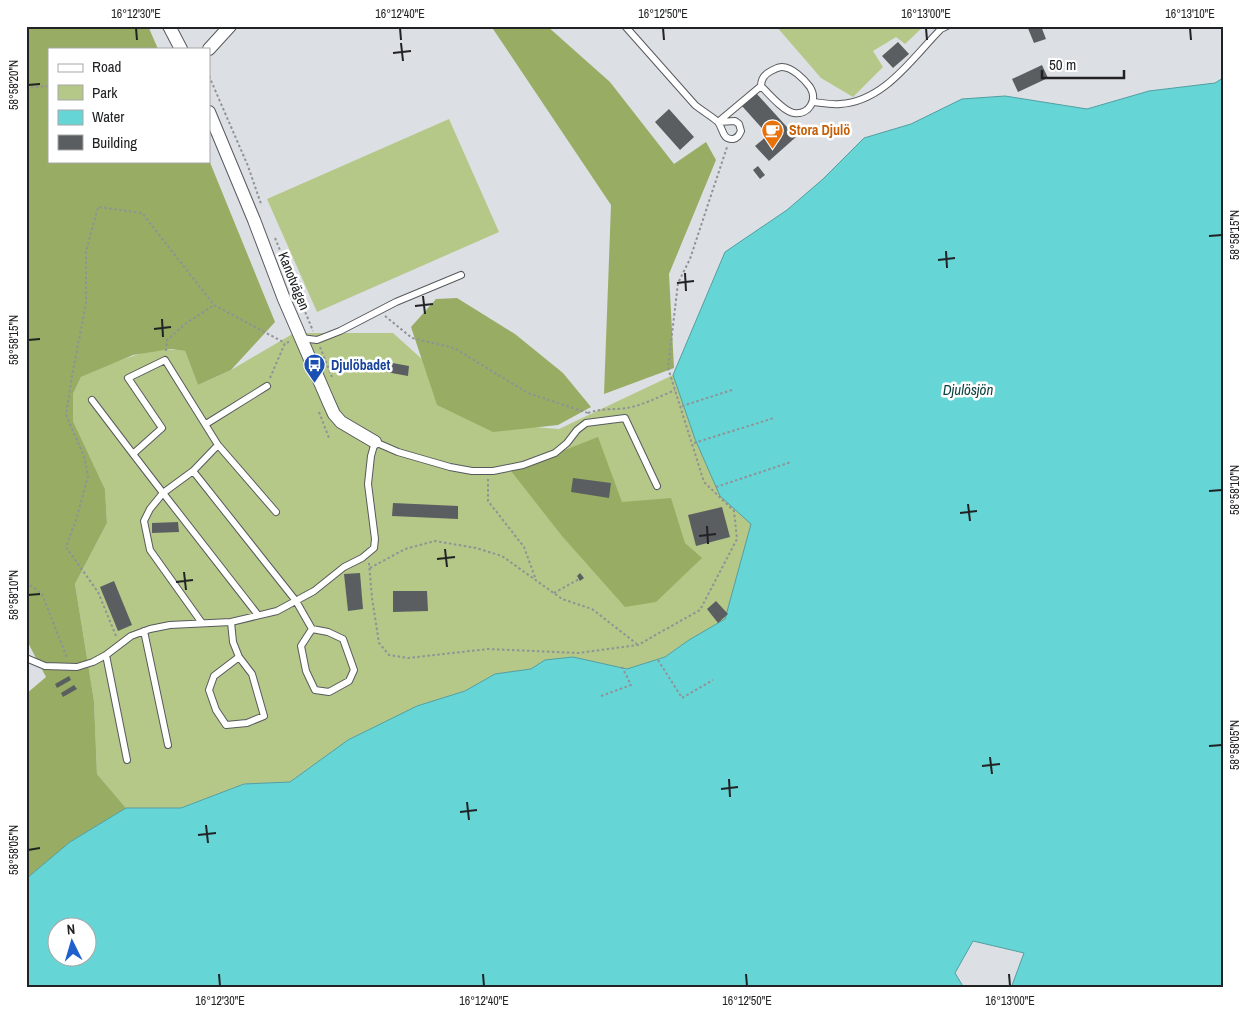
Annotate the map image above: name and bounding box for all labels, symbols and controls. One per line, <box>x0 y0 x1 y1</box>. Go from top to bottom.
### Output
text: 16°12'30"E <box>111 6 161 22</box>
text: 16°12'40"E <box>375 6 425 22</box>
text: 16°12'50"E <box>638 6 688 22</box>
text: 16°13'00"E <box>901 6 951 22</box>
text: 16°13'10"E <box>1165 6 1215 22</box>
legend <box>48 48 210 162</box>
scale bar <box>1042 48 1124 80</box>
text: 50 m <box>1049 54 1076 75</box>
text: Road <box>92 56 121 77</box>
text: 58°58'20"N <box>6 60 22 110</box>
text: Park <box>92 82 118 103</box>
text: Water <box>92 106 124 127</box>
cafe icon: Stora Djulö <box>761 118 785 149</box>
place label: Stora Djulö <box>789 121 850 139</box>
text: Building <box>92 132 137 153</box>
text: 58°58'15"N <box>1227 210 1243 260</box>
street label: Kanotvägen <box>274 249 314 313</box>
text: 58°58'15"N <box>6 315 22 365</box>
bus stop icon: Djulöbadet <box>303 353 327 384</box>
place label: Djulöbadet <box>331 356 390 374</box>
water label: Djulösjön <box>943 379 993 400</box>
text: 58°58'10"N <box>1227 465 1243 515</box>
text: 58°58'10"N <box>6 570 22 620</box>
text: 58°58'05"N <box>1227 720 1243 770</box>
text: 58°58'05"N <box>6 825 22 875</box>
north arrow <box>48 916 98 966</box>
text: N <box>66 920 76 938</box>
text: 16°12'30"E <box>195 993 245 1009</box>
text: 16°12'40"E <box>459 993 509 1009</box>
text: 16°12'50"E <box>722 993 772 1009</box>
text: 16°13'00"E <box>985 993 1035 1009</box>

